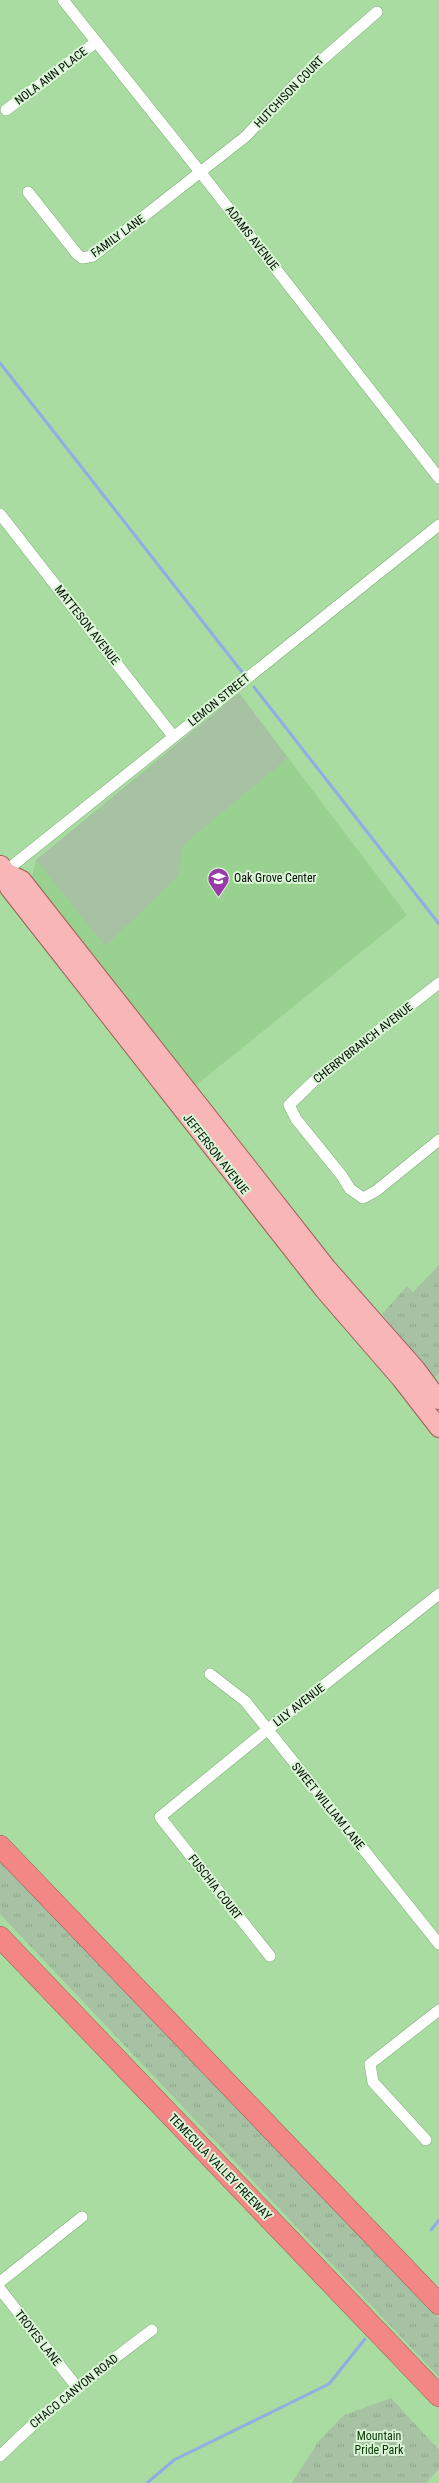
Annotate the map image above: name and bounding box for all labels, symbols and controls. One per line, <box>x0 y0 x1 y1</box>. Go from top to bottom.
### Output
street label: NOLA ANN PLACE <box>12 44 90 108</box>
street label: HUTCHISON COURT <box>251 53 327 131</box>
street label: ADAMS AVENUE <box>223 203 281 273</box>
street label: FAMILY LANE <box>88 212 148 260</box>
street label: MATTESON AVENUE <box>52 583 122 667</box>
street label: LEMON STREET <box>185 671 253 729</box>
school or university icon: Oak Grove Center <box>206 865 232 898</box>
place label: Oak Grove Center <box>234 871 317 885</box>
street label: CHERRYBRANCH AVENUE <box>310 1000 416 1086</box>
street label: JEFFERSON AVENUE <box>180 1111 252 1197</box>
street label: LILY AVENUE <box>271 1681 327 1729</box>
street label: SWEET WILLIAM LANE <box>289 1760 367 1852</box>
street label: FUSCHIA COURT <box>185 1852 245 1922</box>
street label: TEMECULA VALLEY FREEWAY <box>166 2111 275 2223</box>
street label: TROYES LANE <box>12 2307 64 2369</box>
street label: CHACO CANYON ROAD <box>27 2351 121 2431</box>
park label: Mountain Pride Park <box>355 2429 404 2457</box>

